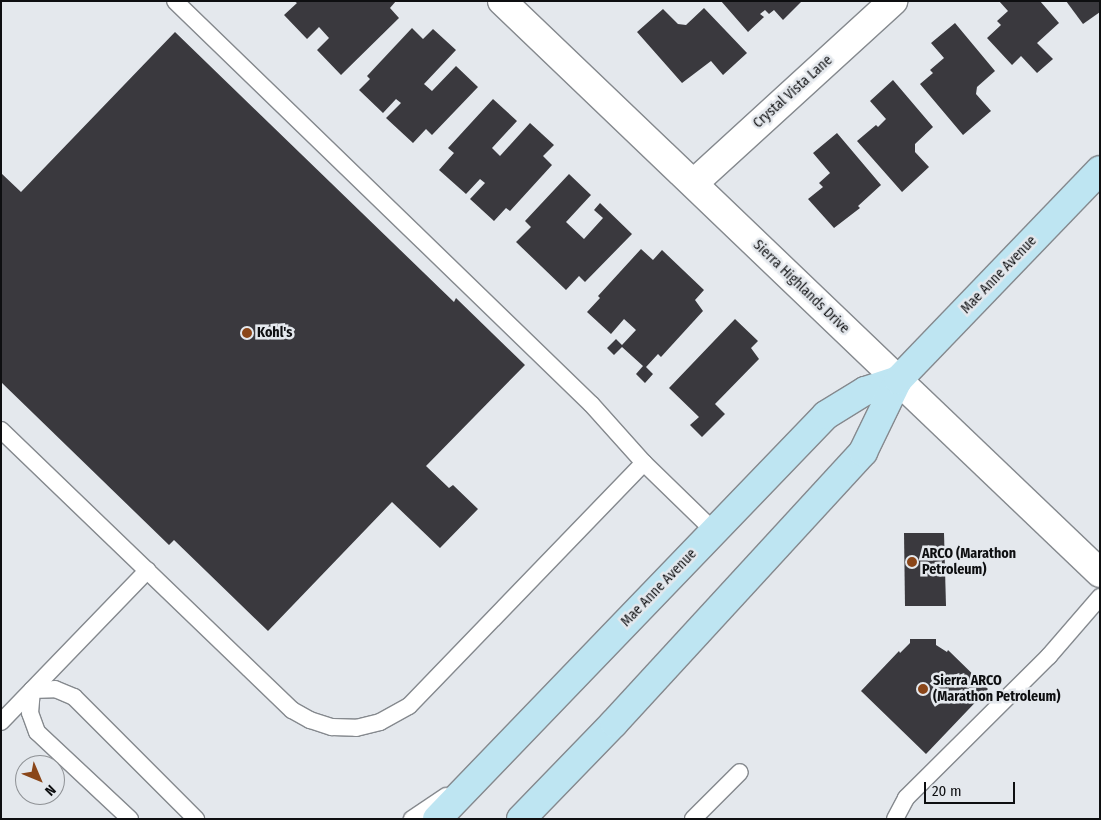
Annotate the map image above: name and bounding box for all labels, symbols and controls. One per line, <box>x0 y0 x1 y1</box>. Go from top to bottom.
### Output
street label: Crystal Vista Lane <box>750 52 836 132</box>
street label: Mae Anne Avenue <box>958 233 1040 317</box>
street label: Sierra Highlands Drive <box>749 237 853 337</box>
place label: Kohl's <box>257 325 292 341</box>
marker: Kohl's <box>241 327 253 339</box>
street label: Mae Anne Avenue <box>618 546 700 630</box>
place label: ARCO (Marathon Petroleum) <box>922 546 1016 578</box>
marker: ARCO (Marathon Petroleum) <box>906 556 918 568</box>
place label: Sierra ARCO (Marathon Petroleum) <box>933 673 1060 706</box>
marker: Sierra ARCO (Marathon Petroleum) <box>917 683 929 695</box>
north arrow <box>15 755 65 805</box>
scale bar <box>926 772 1017 804</box>
text: N <box>41 781 59 799</box>
text: 20 m <box>932 782 962 800</box>

